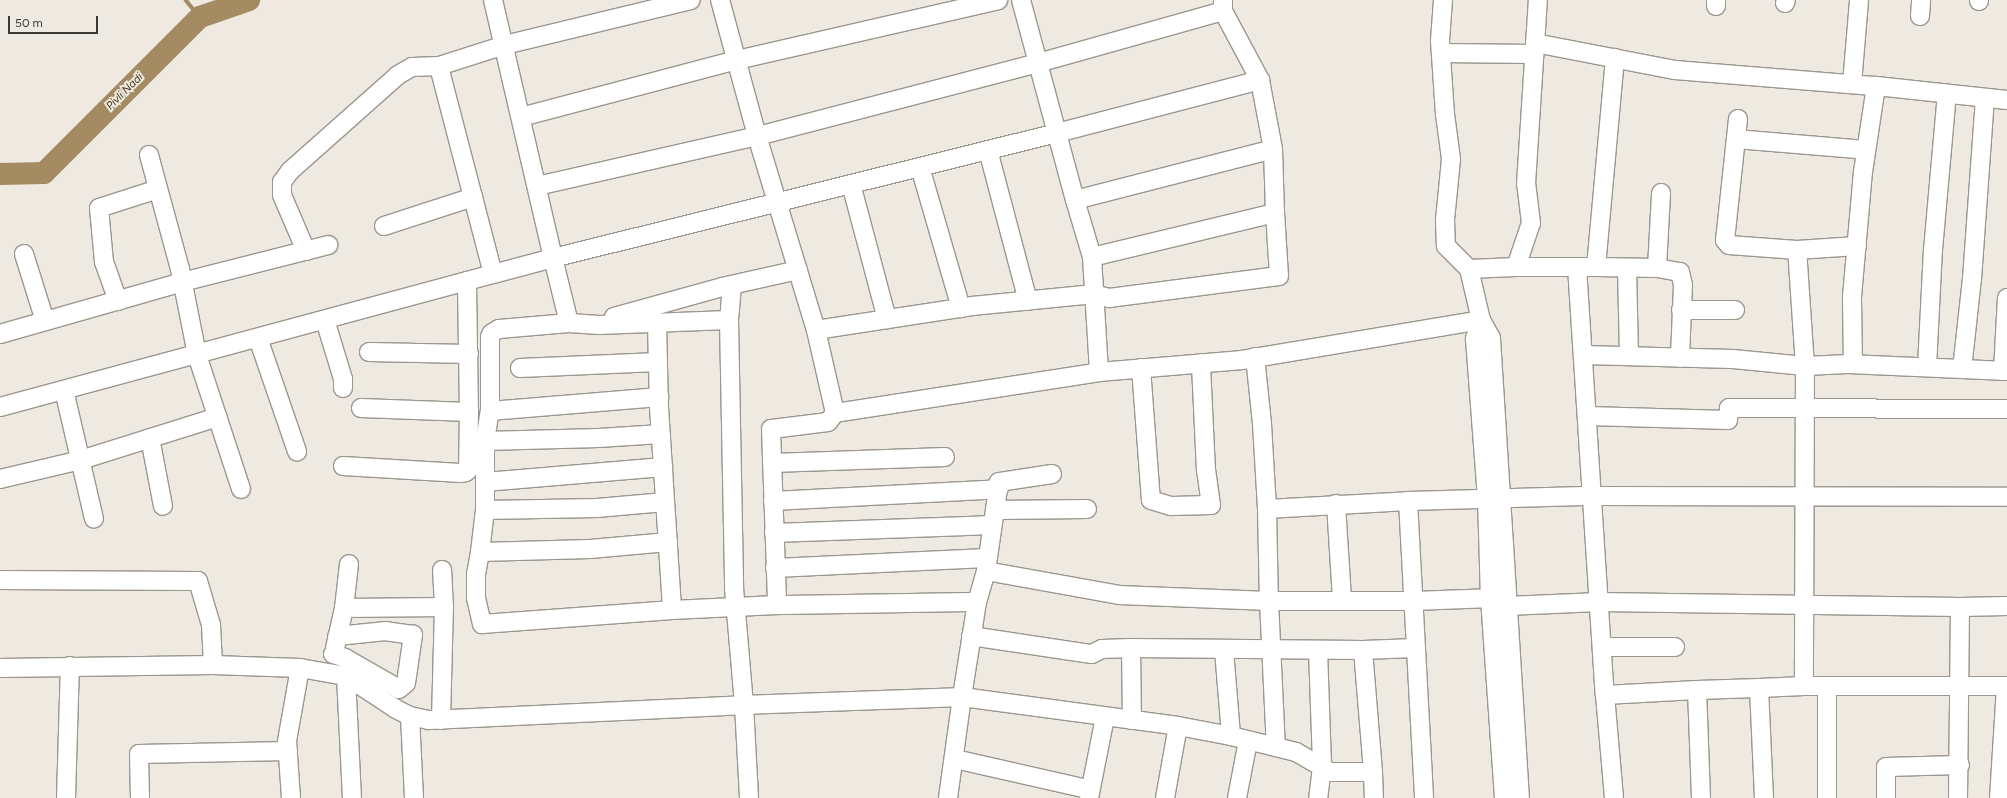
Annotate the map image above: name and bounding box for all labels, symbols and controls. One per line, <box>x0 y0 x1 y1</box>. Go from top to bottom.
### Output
scale bar <box>10 8 100 34</box>
text: 50 m <box>15 16 43 30</box>
water label: Pivli Nadi <box>104 71 146 113</box>

